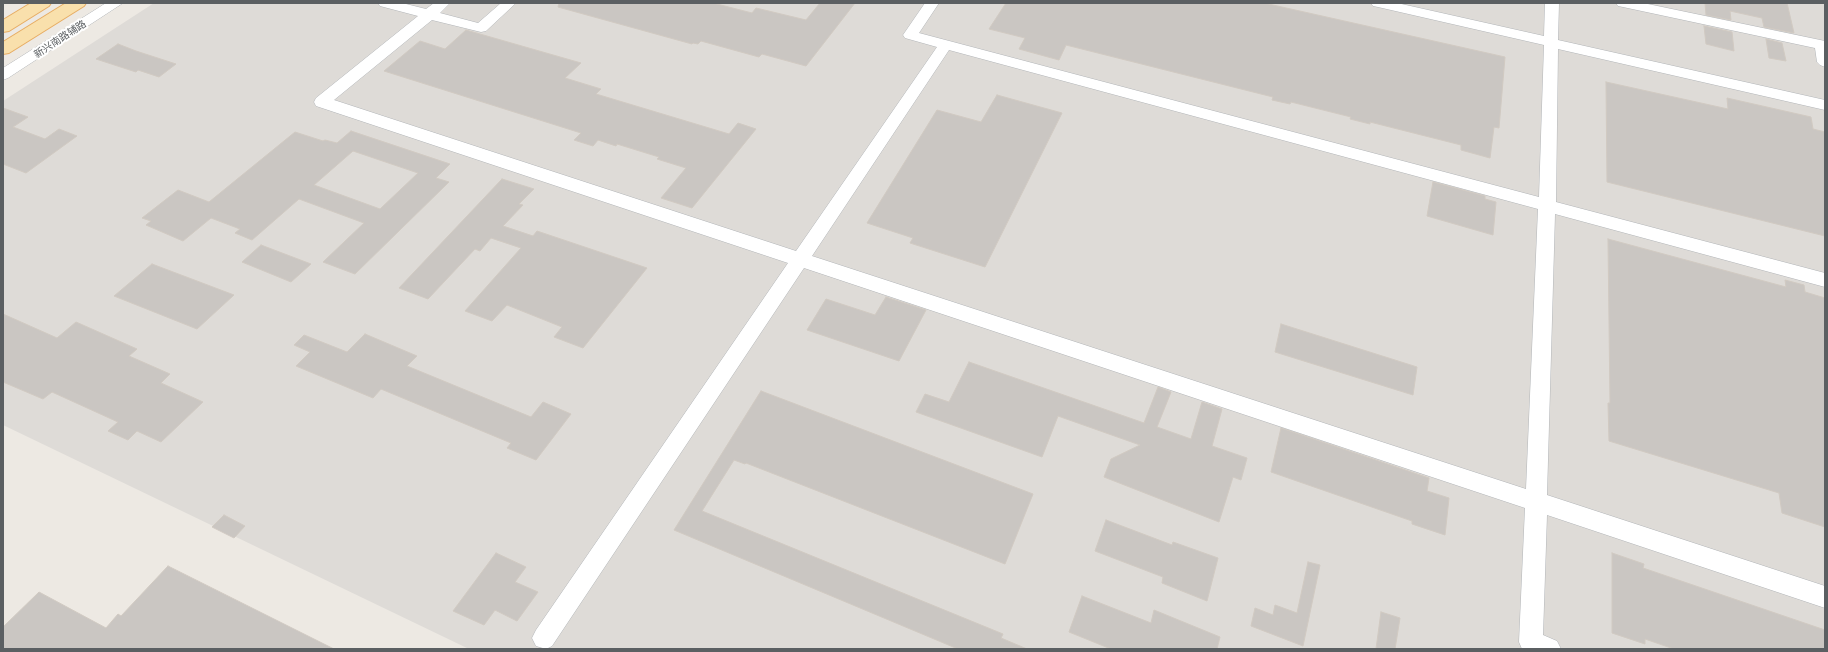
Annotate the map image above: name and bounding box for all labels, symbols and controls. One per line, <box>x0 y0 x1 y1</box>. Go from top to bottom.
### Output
street label: 新兴南路辅路 <box>32 18 88 60</box>

